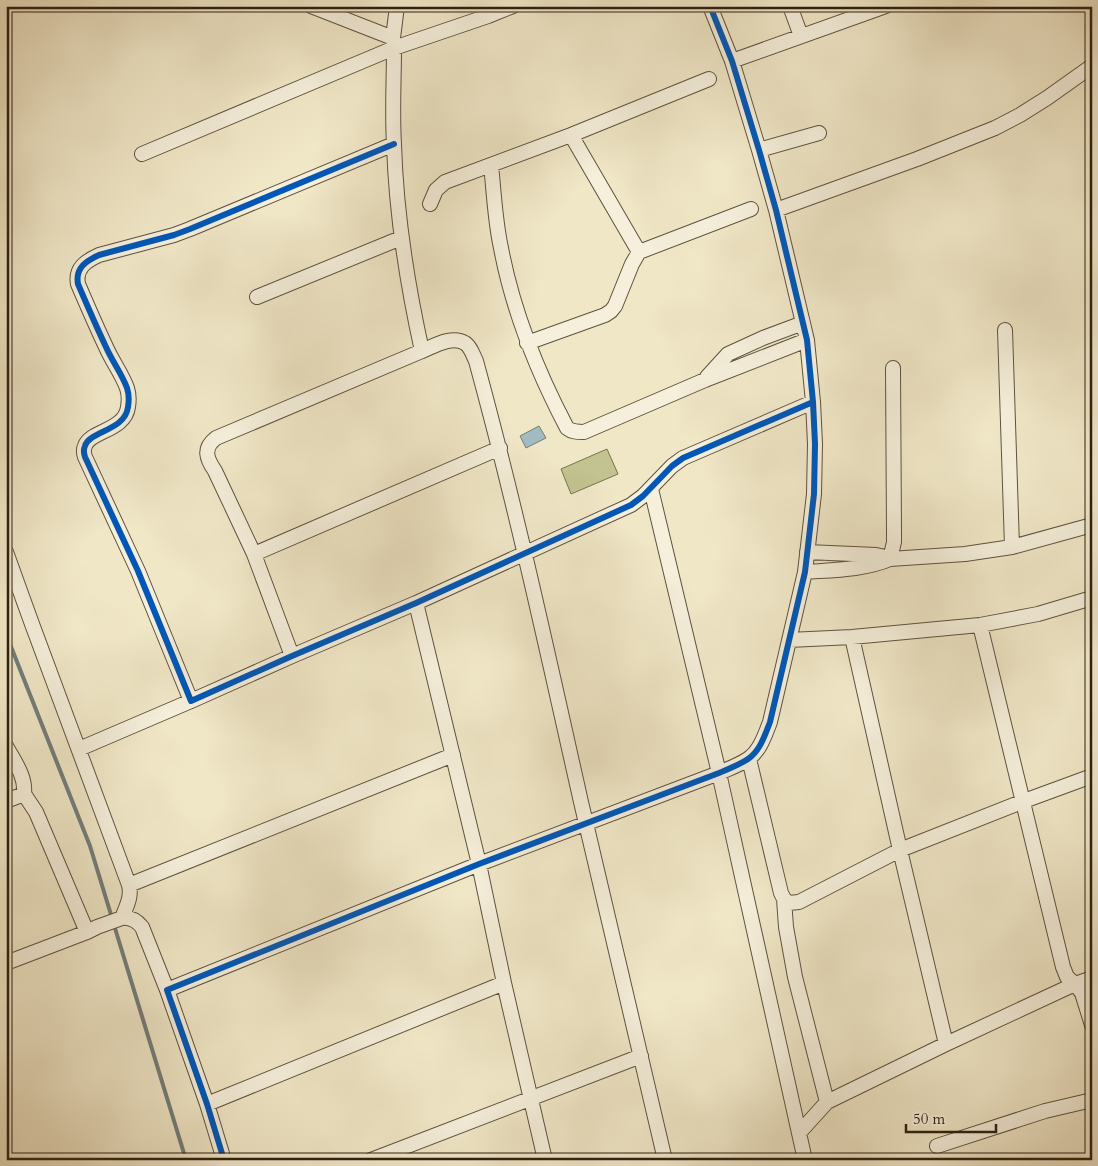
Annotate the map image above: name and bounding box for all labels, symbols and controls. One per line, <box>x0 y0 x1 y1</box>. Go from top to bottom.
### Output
scale bar <box>906 1101 996 1133</box>
text: 50 m <box>913 1109 945 1129</box>

